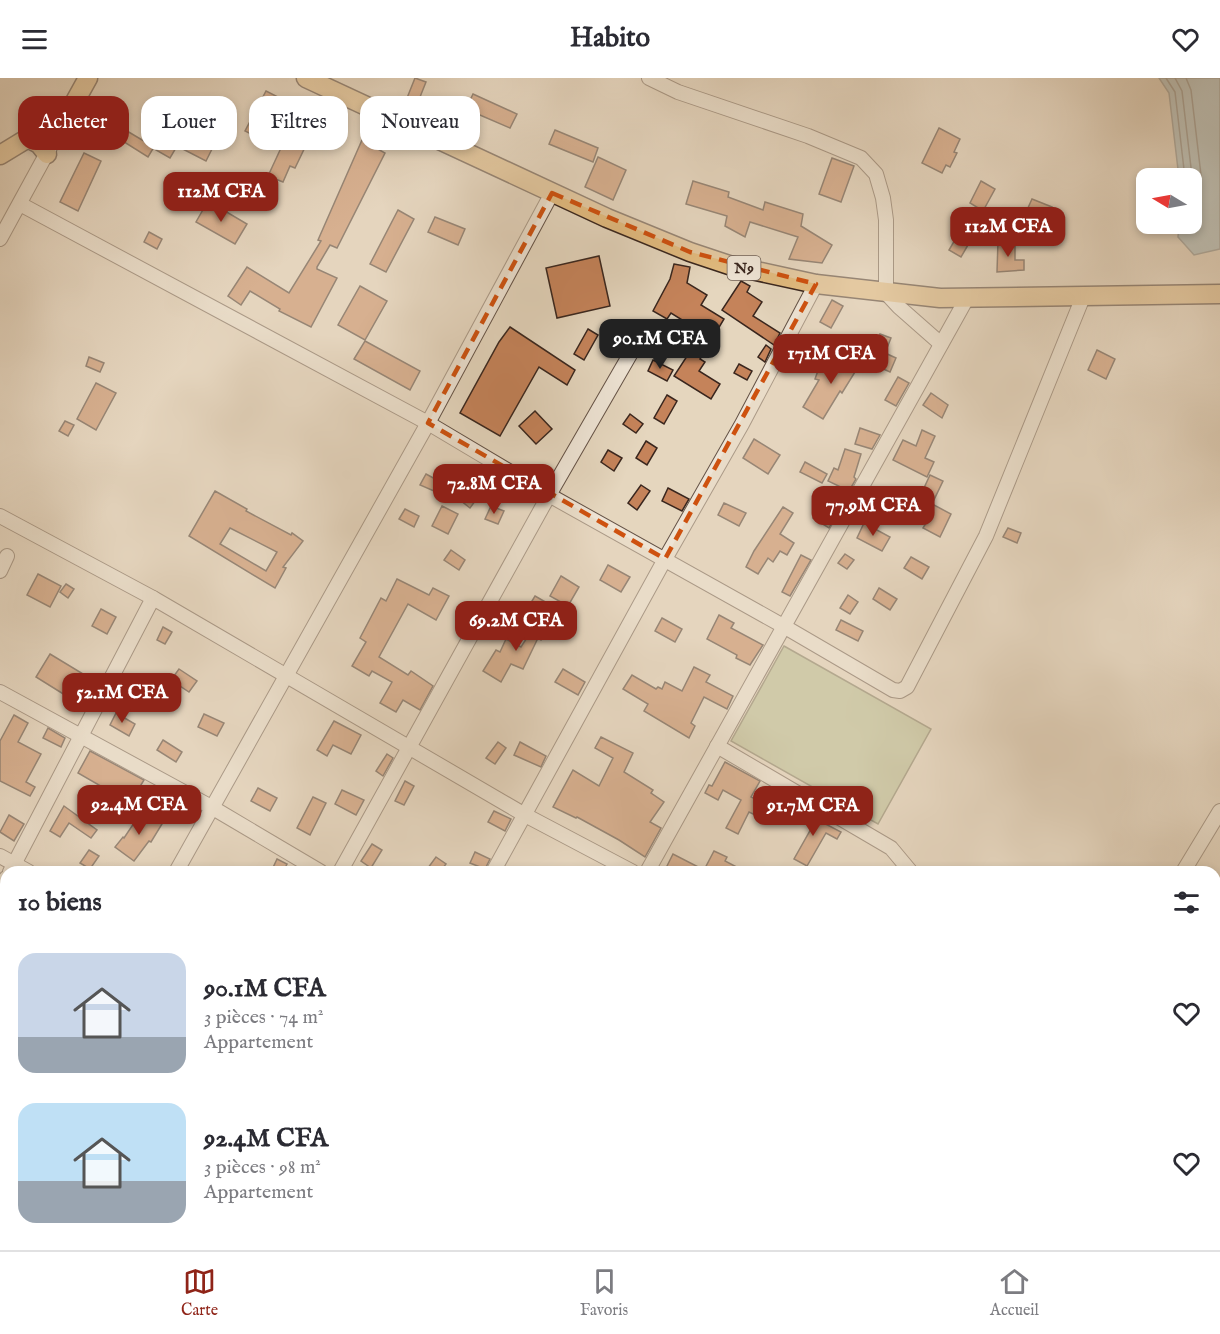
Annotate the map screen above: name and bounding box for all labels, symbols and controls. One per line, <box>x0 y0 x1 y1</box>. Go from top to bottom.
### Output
text: Habito <box>570 22 650 56</box>
icon: menu <box>18 23 51 56</box>
icon: heart <box>1169 23 1202 56</box>
chip: Acheter <box>18 96 129 150</box>
chip: Louer <box>141 96 237 150</box>
chip: Filtres <box>249 96 348 150</box>
chip: Nouveau <box>360 96 480 150</box>
north arrow <box>1136 168 1202 234</box>
map controls <box>1136 168 1202 234</box>
pin: 112M CFA <box>159 172 283 223</box>
text: 112M CFA <box>177 179 265 204</box>
pin: 112M CFA <box>946 207 1070 258</box>
text: 112M CFA <box>964 214 1052 239</box>
road number: N9 <box>728 256 760 280</box>
pin: 90.1M CFA <box>591 319 729 370</box>
text: 90.1M CFA <box>613 326 707 351</box>
pin: 171M CFA <box>769 334 893 385</box>
text: 171M CFA <box>787 341 875 366</box>
pin: 72.8M CFA <box>425 464 563 515</box>
text: 72.8M CFA <box>447 471 541 496</box>
pin: 77.9M CFA <box>804 486 942 537</box>
text: 77.9M CFA <box>826 493 920 518</box>
pin: 69.2M CFA <box>447 601 585 652</box>
text: 69.2M CFA <box>469 608 563 633</box>
pin: 52.1M CFA <box>53 673 191 724</box>
text: 52.1M CFA <box>76 680 168 705</box>
pin: 92.4M CFA <box>70 785 208 836</box>
pin: 91.7M CFA <box>744 786 882 837</box>
text: 92.4M CFA <box>91 792 187 817</box>
text: 91.7M CFA <box>767 793 859 818</box>
text: 10 biens <box>18 886 102 919</box>
icon: filters <box>1170 886 1203 919</box>
text: 90.1M CFA <box>204 972 325 1005</box>
icon: home <box>66 977 138 1049</box>
icon: heart <box>1170 997 1203 1030</box>
text: 3 pièces · 74 m² <box>204 1005 323 1030</box>
text: Appartement <box>204 1030 313 1055</box>
text: 92.4M CFA <box>204 1122 328 1155</box>
icon: home <box>66 1127 138 1199</box>
icon: heart <box>1170 1147 1203 1180</box>
text: 3 pièces · 98 m² <box>204 1155 321 1180</box>
text: Appartement <box>204 1180 313 1205</box>
tab: Carte <box>181 1265 218 1321</box>
tab: Favoris <box>580 1265 628 1321</box>
tab: Accueil <box>990 1265 1039 1321</box>

